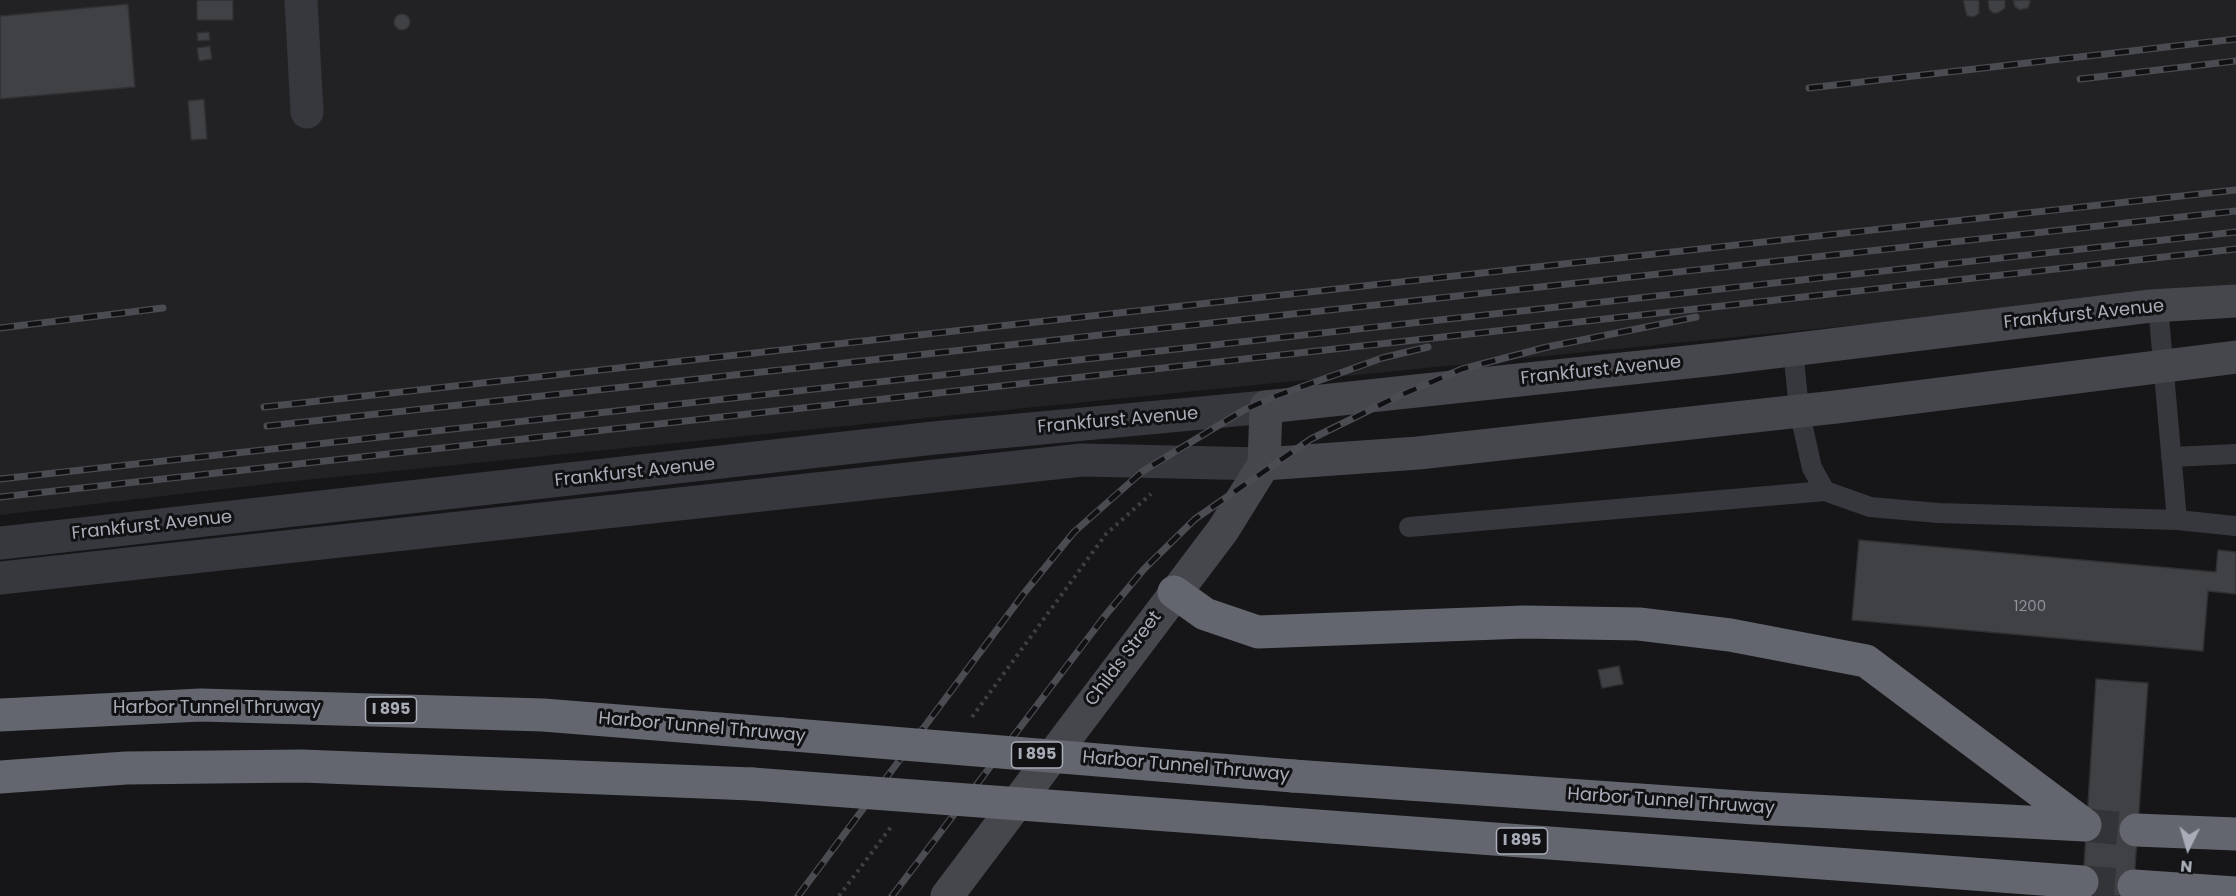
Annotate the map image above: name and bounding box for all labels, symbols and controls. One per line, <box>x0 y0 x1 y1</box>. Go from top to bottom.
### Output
street label: Frankfurst Avenue <box>2003 296 2165 334</box>
street label: Frankfurst Avenue <box>1520 352 1682 390</box>
street label: Frankfurst Avenue <box>1037 403 1199 439</box>
street label: Frankfurst Avenue <box>554 454 716 492</box>
street label: Frankfurst Avenue <box>71 507 233 545</box>
house number: 1200 <box>2014 598 2046 616</box>
street label: Childs Street <box>1081 607 1167 711</box>
street label: Harbor Tunnel Thruway <box>113 697 321 719</box>
road number: I 895 <box>366 697 416 723</box>
street label: Harbor Tunnel Thruway <box>598 708 806 748</box>
road number: I 895 <box>1012 742 1062 768</box>
street label: Harbor Tunnel Thruway <box>1082 747 1290 787</box>
street label: Harbor Tunnel Thruway <box>1567 784 1775 820</box>
north arrow <box>2158 818 2218 878</box>
road number: I 895 <box>1496 828 1547 854</box>
text: N <box>2179 854 2193 878</box>

